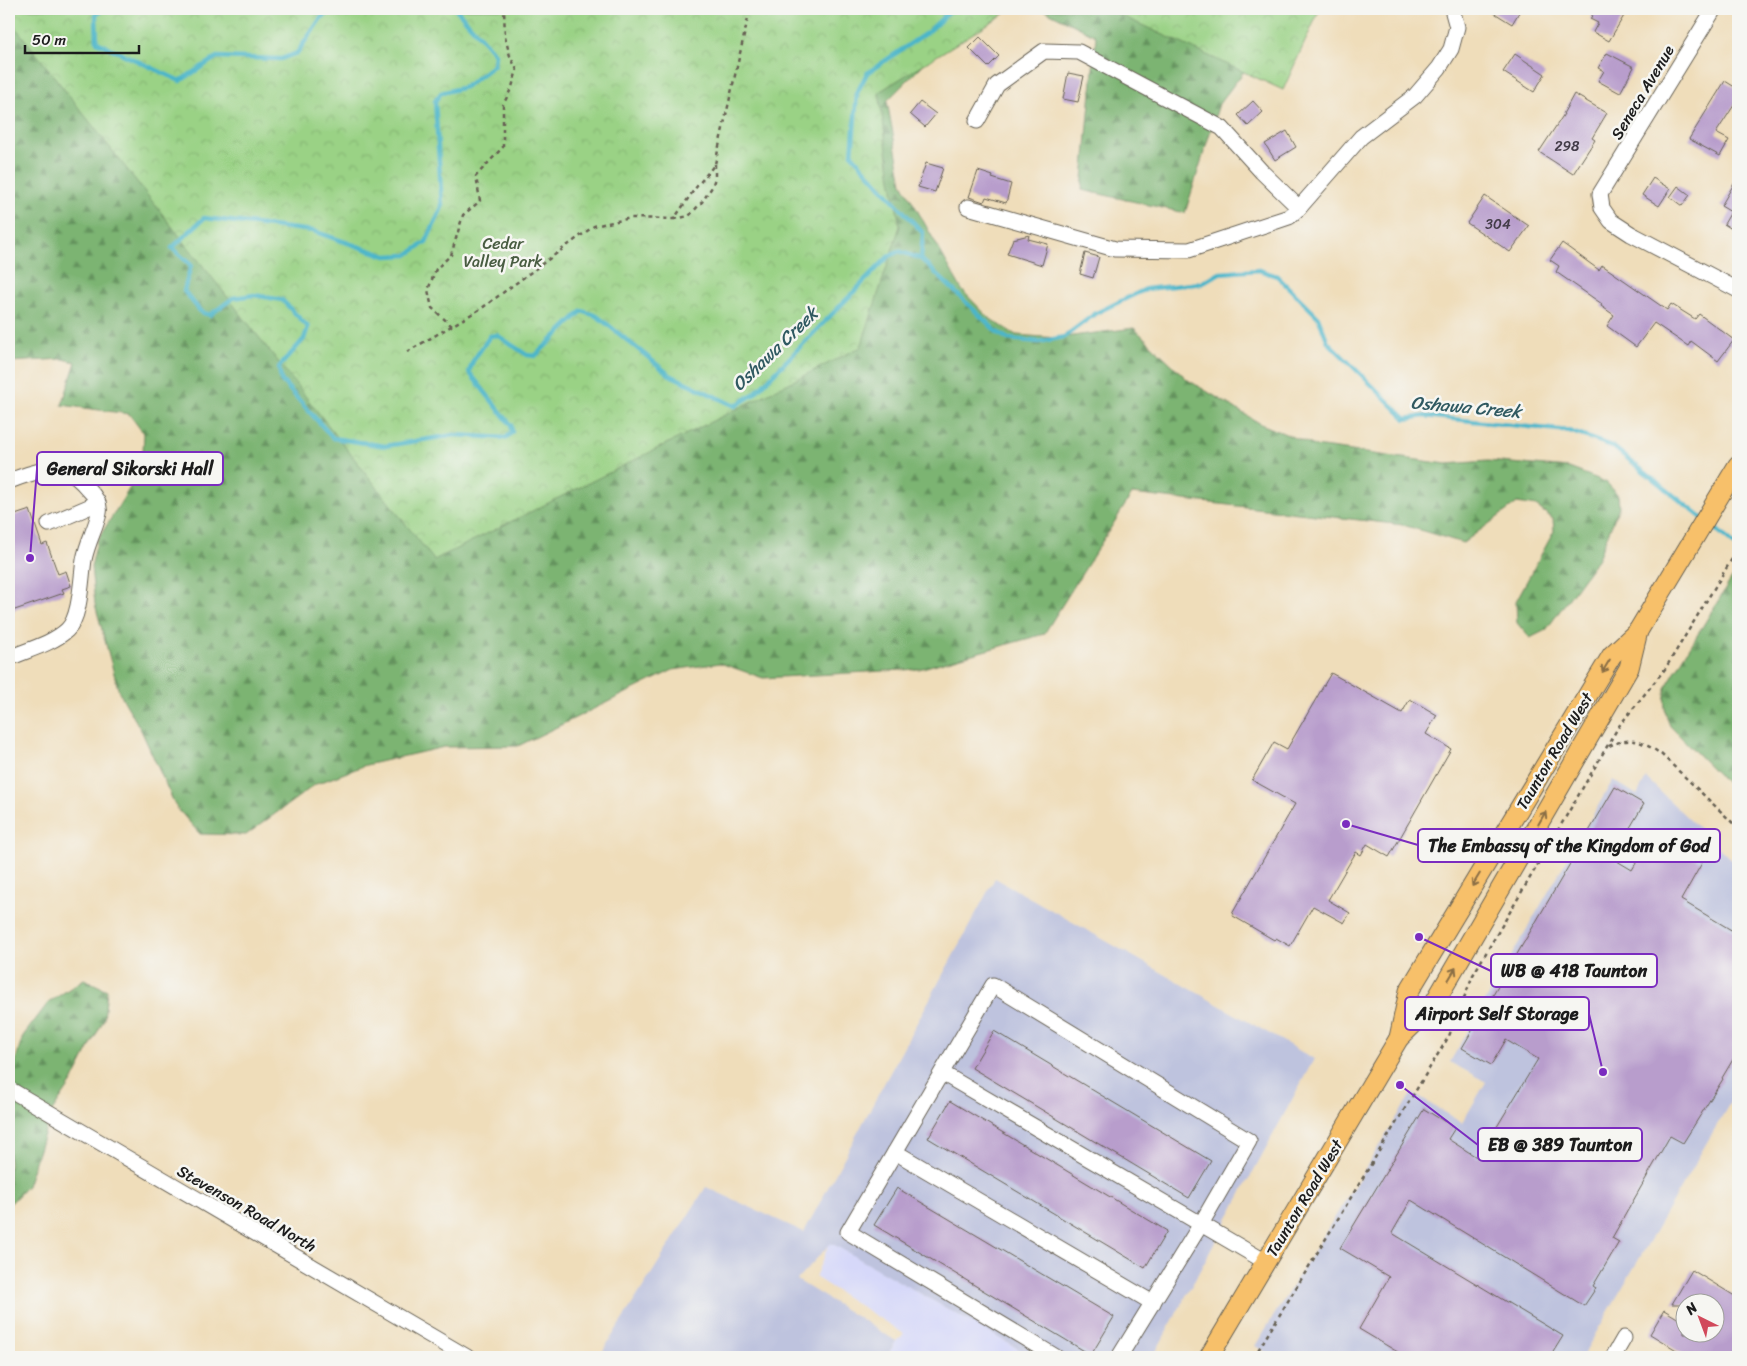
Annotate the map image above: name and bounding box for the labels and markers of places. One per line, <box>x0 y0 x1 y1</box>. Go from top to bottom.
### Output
callout: General Sikorski Hall <box>37 452 223 485</box>
callout: The Embassy of the Kingdom of God <box>1418 829 1720 862</box>
callout: WB @ 418 Taunton <box>1491 954 1657 987</box>
callout: Airport Self Storage <box>1405 997 1589 1030</box>
callout: EB @ 389 Taunton <box>1478 1128 1642 1161</box>

